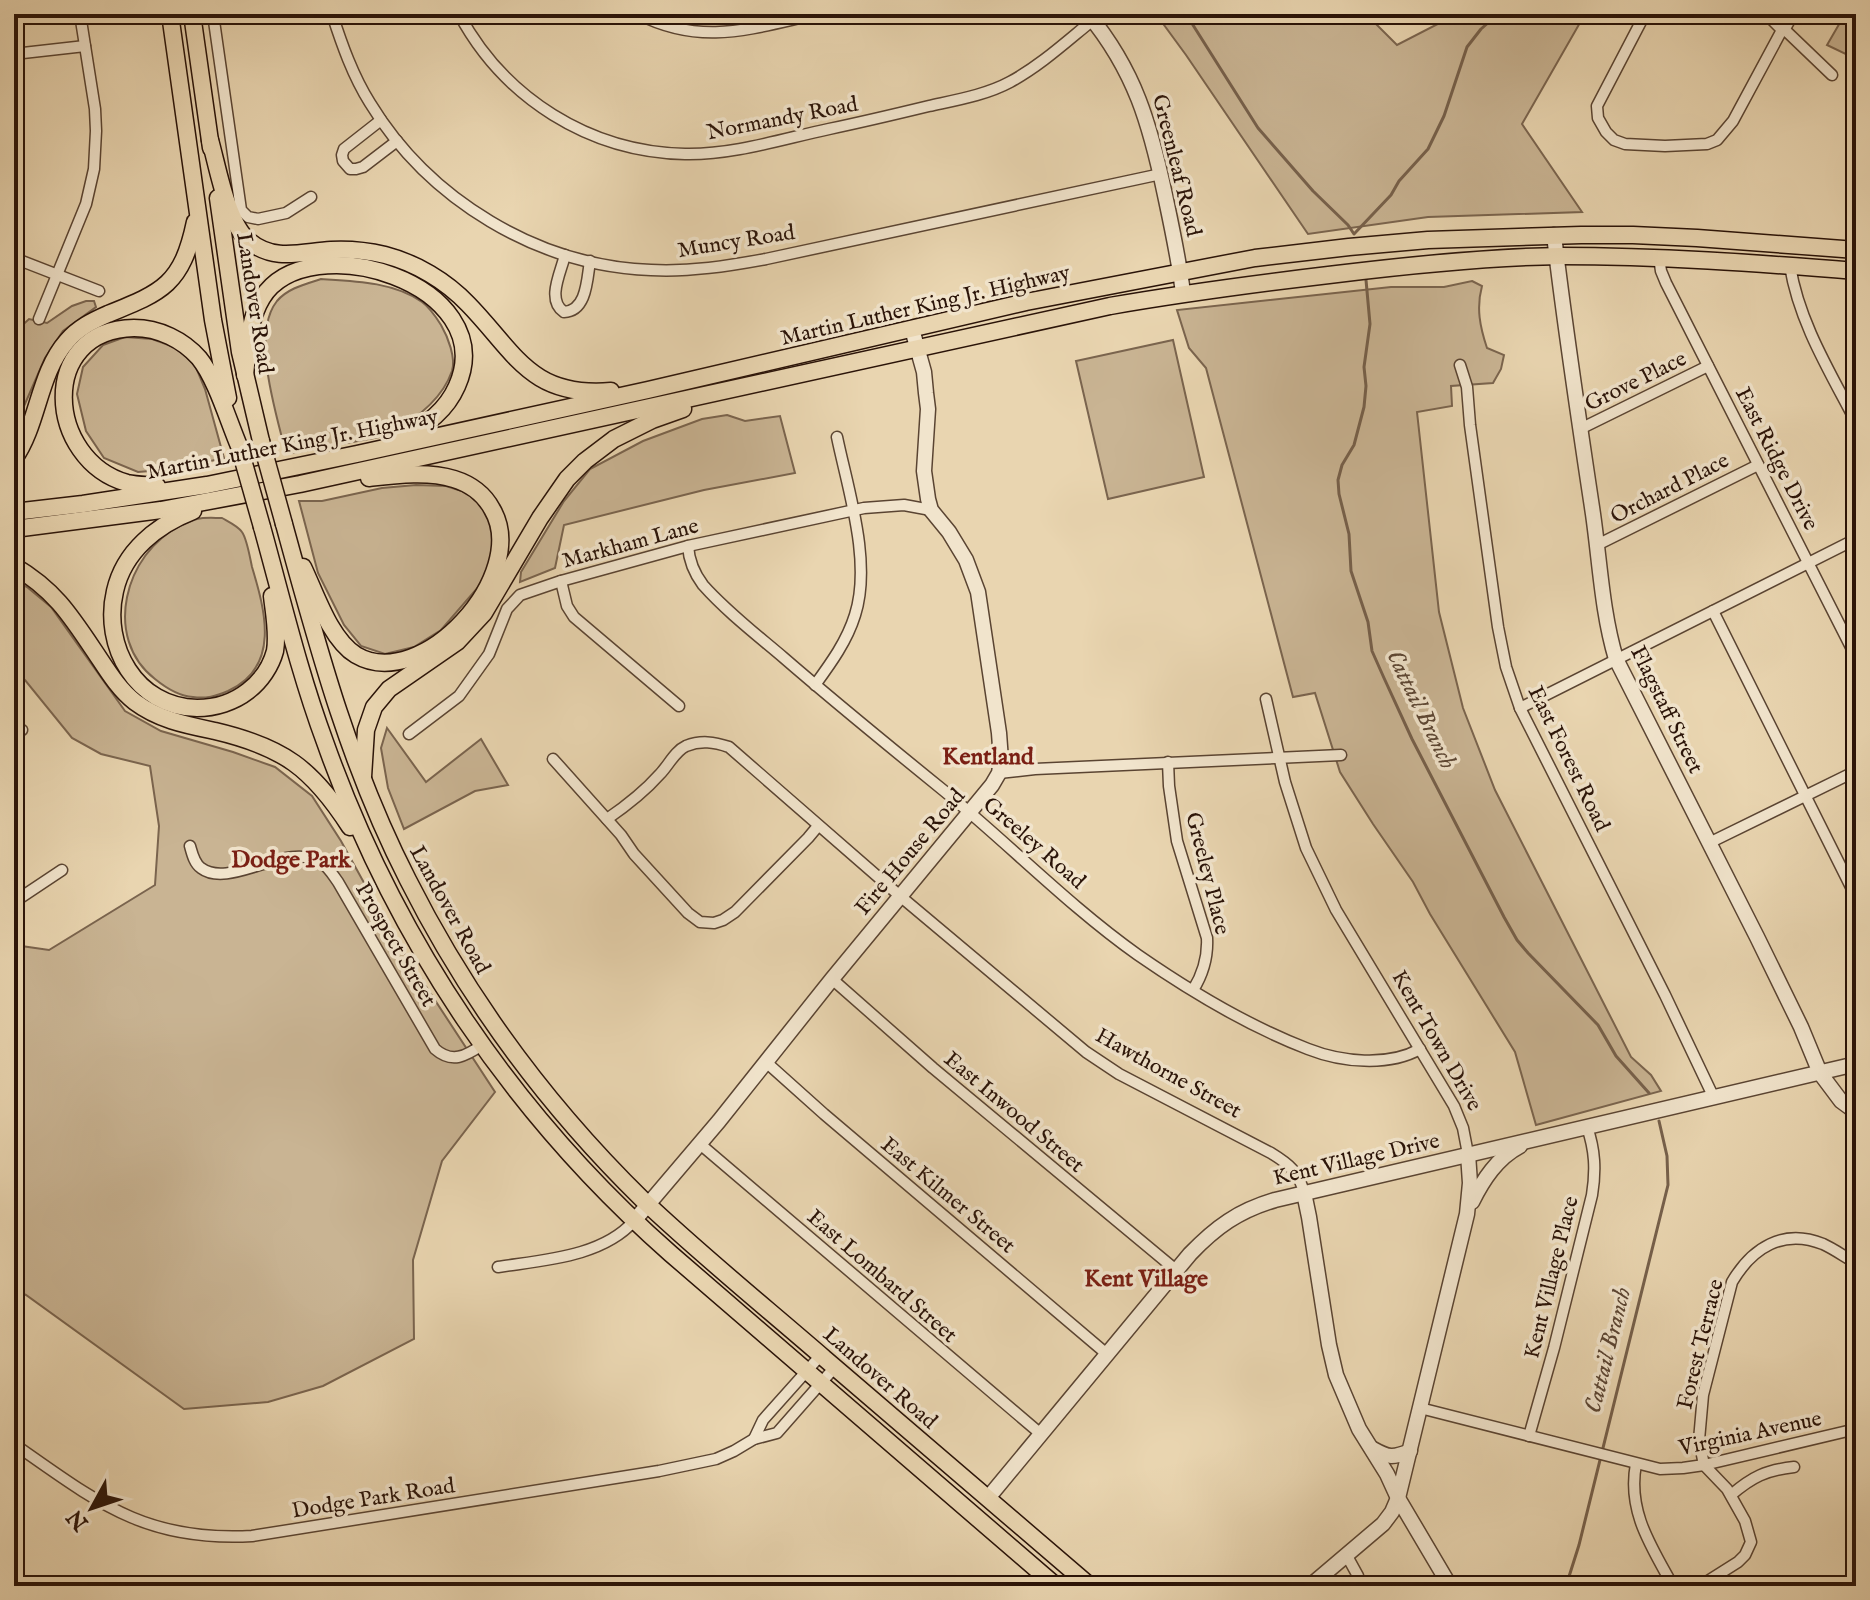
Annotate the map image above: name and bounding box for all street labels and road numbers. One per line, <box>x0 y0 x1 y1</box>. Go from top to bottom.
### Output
street label: Normandy Road <box>704 91 861 147</box>
street label: Greenleaf Road <box>1145 92 1207 240</box>
street label: Muncy Road <box>676 219 797 265</box>
street label: Landover Road <box>229 231 279 376</box>
street label: Martin Luther King Jr. Highway <box>778 259 1073 353</box>
street label: Grove Place <box>1581 345 1691 418</box>
street label: East Ridge Drive <box>1728 383 1824 535</box>
street label: Martin Luther King Jr. Highway <box>144 403 441 487</box>
street label: Orchard Place <box>1606 447 1734 531</box>
street label: Markham Lane <box>559 512 702 576</box>
street label: Flagstaff Street <box>1623 641 1709 779</box>
street label: East Forest Road <box>1521 682 1616 836</box>
street label: Fire House Road <box>849 783 972 921</box>
street label: Greeley Road <box>977 791 1091 896</box>
street label: Greeley Place <box>1178 809 1236 938</box>
street label: Landover Road <box>402 841 496 979</box>
street label: Prospect Street <box>348 878 442 1013</box>
street label: Kent Town Drive <box>1385 966 1488 1116</box>
street label: Hawthorne Street <box>1090 1022 1246 1126</box>
street label: East Inwood Street <box>938 1046 1090 1180</box>
street label: Kent Village Drive <box>1271 1127 1442 1193</box>
street label: East Kilmer Street <box>875 1131 1021 1260</box>
street label: Kent Village Place <box>1518 1193 1586 1362</box>
street label: East Lombard Street <box>801 1204 963 1350</box>
street label: Forest Terrace <box>1671 1276 1731 1413</box>
street label: Landover Road <box>817 1321 943 1436</box>
street label: Virginia Avenue <box>1675 1405 1824 1463</box>
street label: Dodge Park Road <box>290 1472 457 1526</box>

